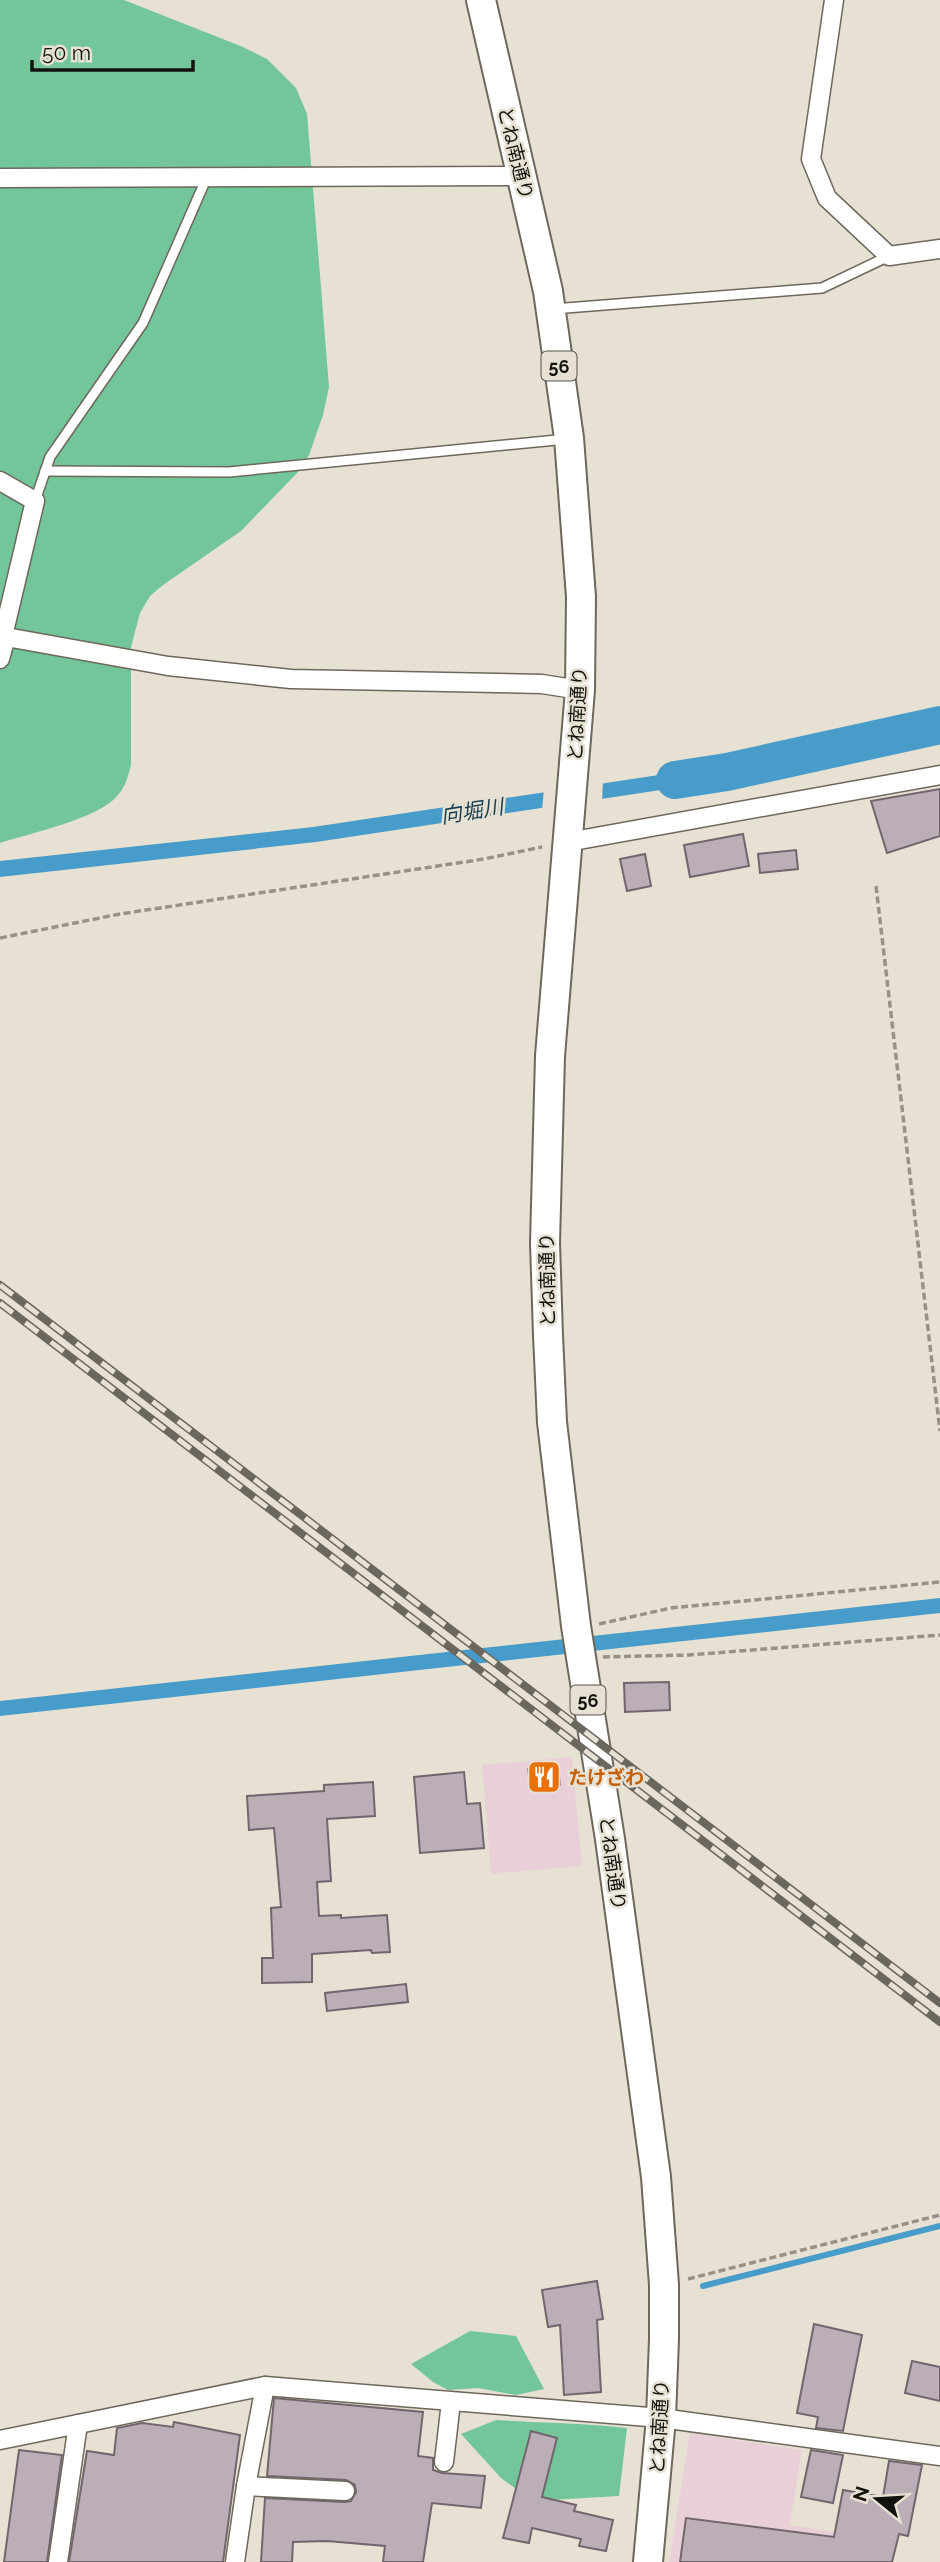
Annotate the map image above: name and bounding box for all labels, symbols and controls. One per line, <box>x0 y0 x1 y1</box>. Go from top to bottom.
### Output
scale bar <box>32 28 192 72</box>
text: 50 m <box>42 40 91 65</box>
street label: とね南通り <box>494 104 538 202</box>
road number: 56 <box>542 352 576 380</box>
street label: とね南通り <box>564 666 590 762</box>
water label: 向堀川 <box>439 793 507 828</box>
street label: とね南通り <box>535 1232 559 1328</box>
road number: 56 <box>570 1686 606 1714</box>
restaurant icon: たけざわ <box>525 1758 563 1796</box>
place label: たけざわ <box>568 1766 644 1788</box>
street label: とね南通り <box>595 1814 631 1912</box>
street label: とね南通り <box>646 2379 672 2475</box>
north arrow <box>842 2464 912 2534</box>
text: N <box>848 2483 874 2504</box>

